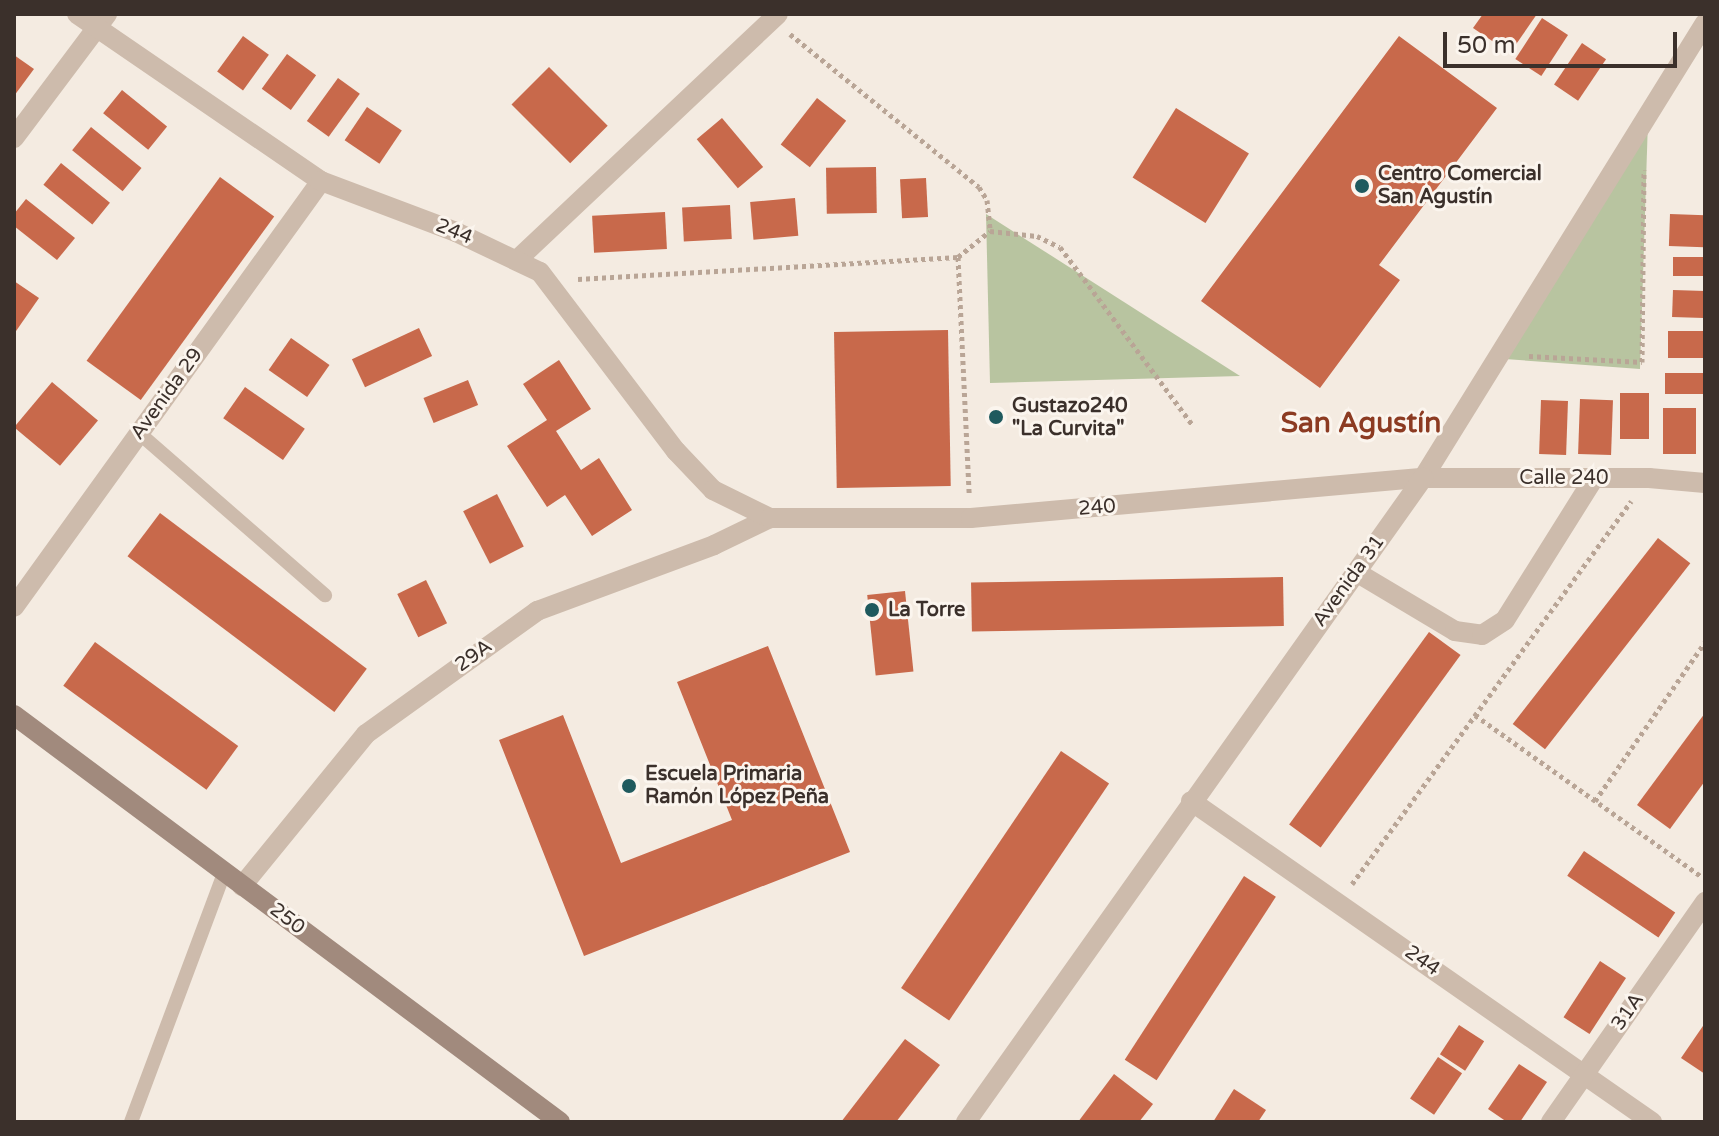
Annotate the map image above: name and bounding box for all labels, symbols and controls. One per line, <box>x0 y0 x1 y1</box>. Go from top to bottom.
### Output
scale bar <box>1447 16 1681 66</box>
text: 50 m <box>1457 31 1515 60</box>
place label: Centro Comercial San Agustín <box>1378 162 1542 209</box>
marker: Centro Comercial San Agustín <box>1353 177 1371 195</box>
street label: 244 <box>432 214 476 250</box>
street label: Avenida 29 <box>126 344 208 444</box>
place label: Gustazo240 "La Curvita" <box>1012 394 1128 441</box>
district label: San Agustín <box>1281 406 1441 440</box>
marker: Gustazo240 "La Curvita" <box>987 408 1005 426</box>
street label: Calle 240 <box>1519 466 1609 490</box>
street label: 240 <box>1077 494 1117 522</box>
street label: Avenida 31 <box>1308 531 1390 631</box>
place label: La Torre <box>888 598 965 622</box>
marker: La Torre <box>863 601 881 619</box>
street label: 29A <box>451 635 497 677</box>
place label: Escuela Primaria Ramón López Peña <box>645 762 829 809</box>
marker: Escuela Primaria Ramón López Peña <box>620 777 638 795</box>
street label: 250 <box>265 898 309 940</box>
street label: 244 <box>1400 940 1444 982</box>
street label: 31A <box>1607 989 1649 1035</box>

